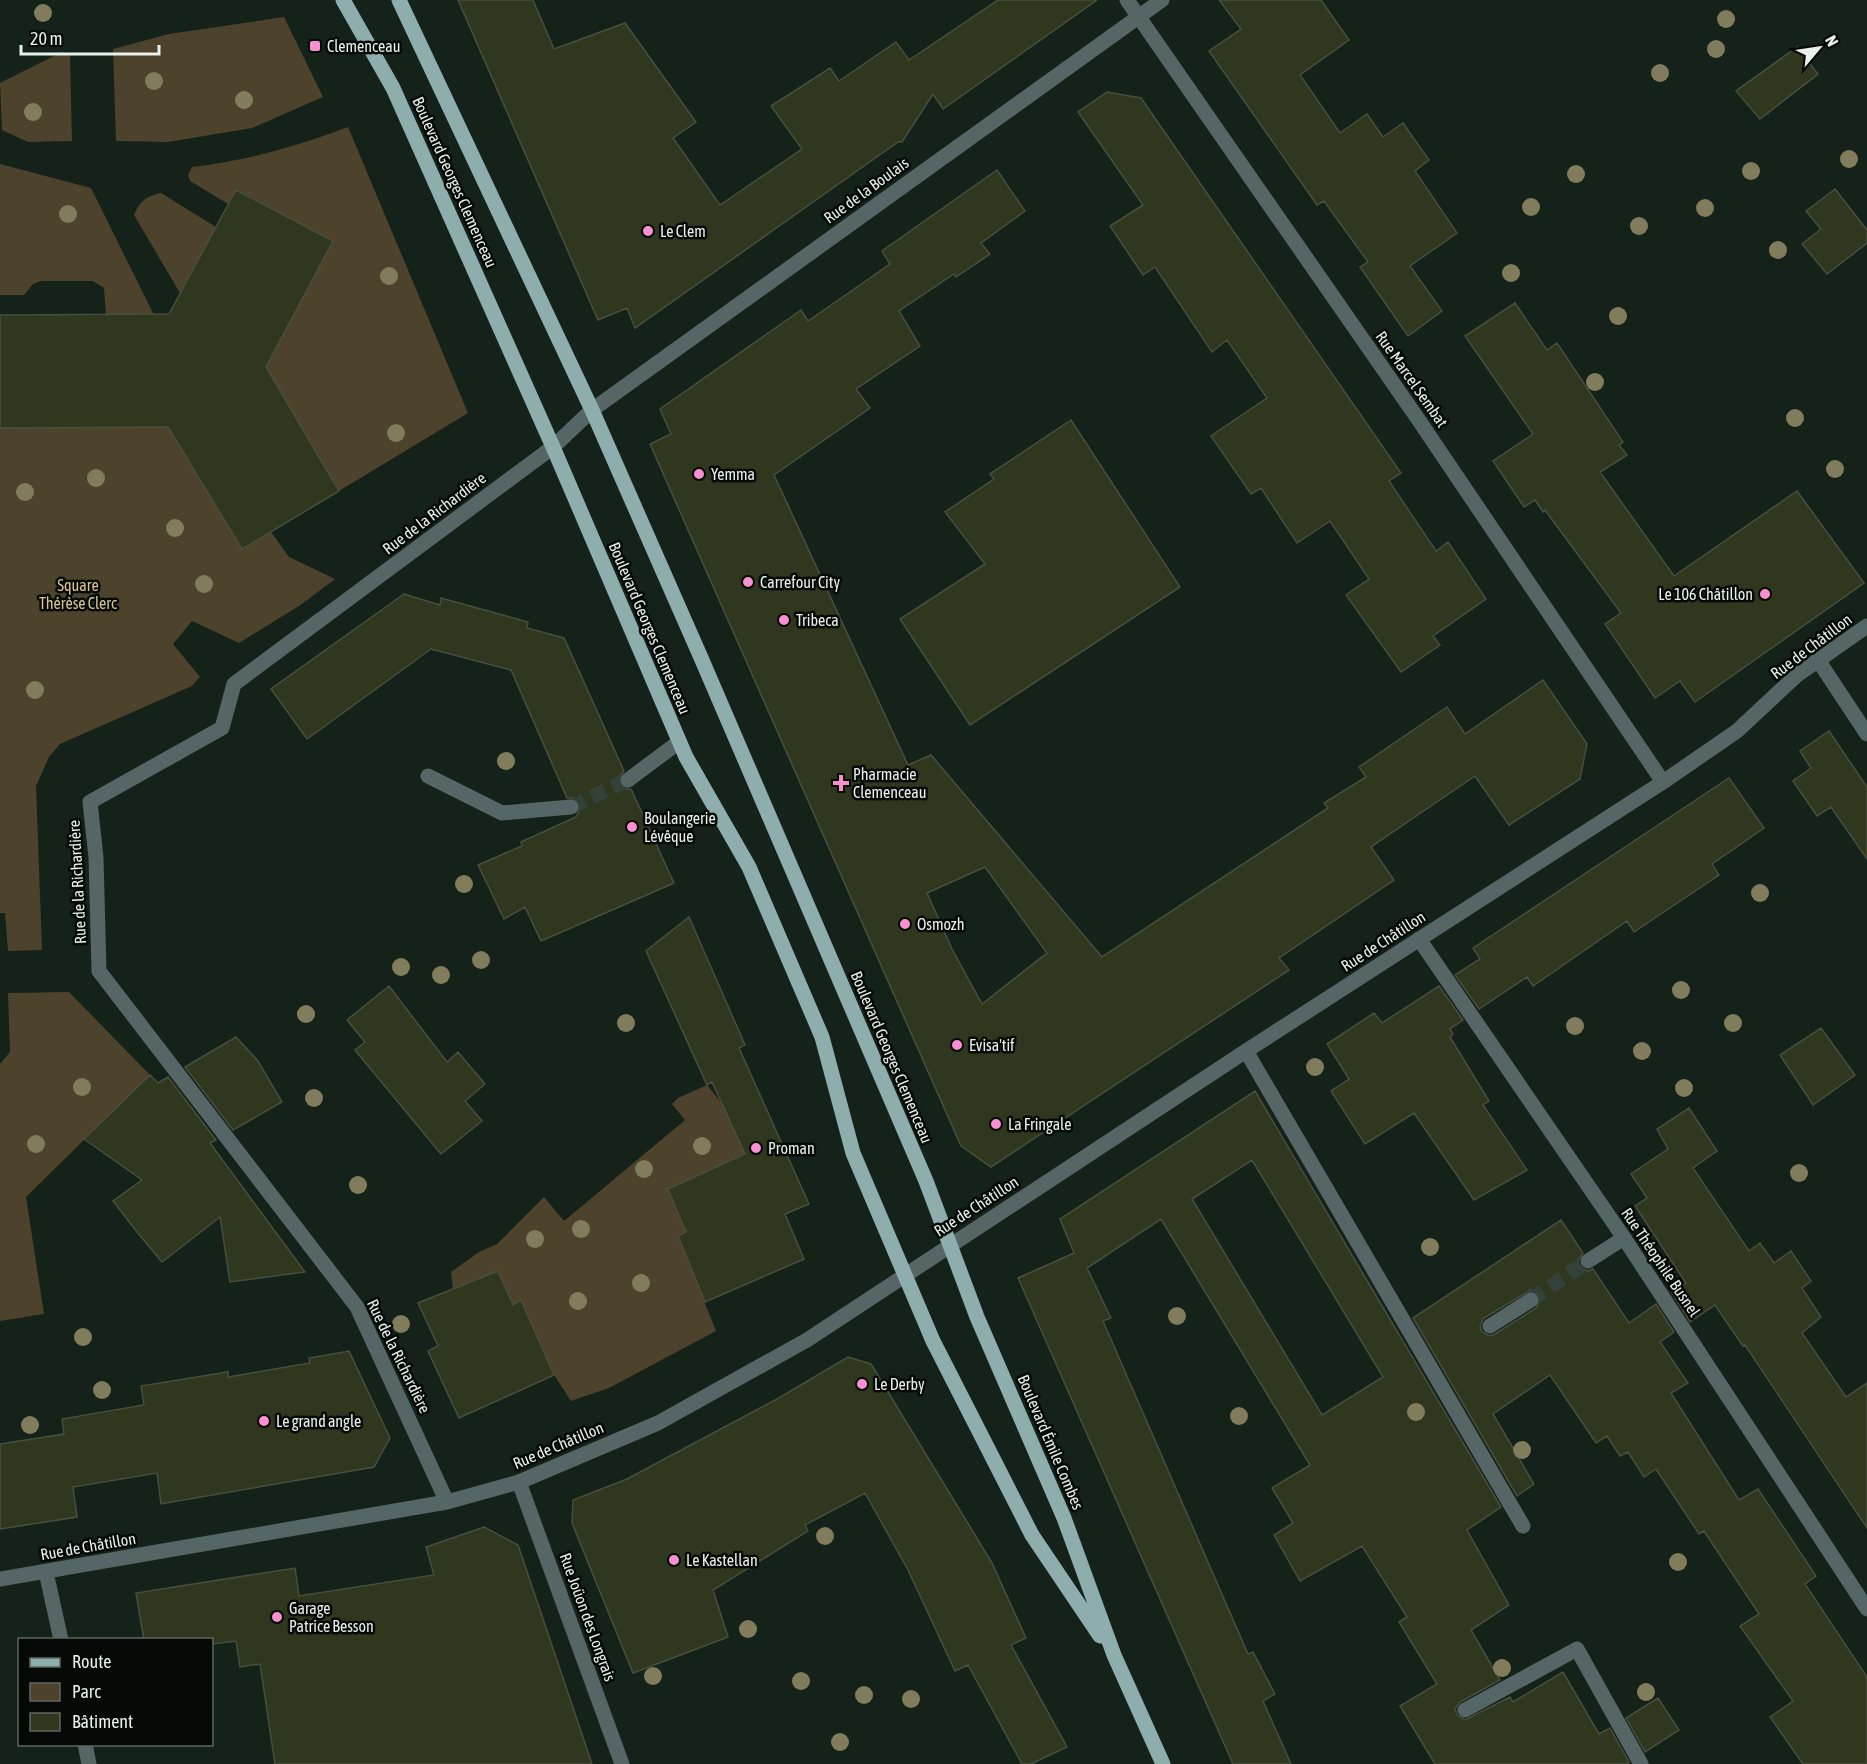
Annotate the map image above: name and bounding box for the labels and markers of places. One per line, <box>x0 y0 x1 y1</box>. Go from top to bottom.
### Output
place label: Clemenceau <box>327 37 400 55</box>
marker: Clemenceau <box>308 39 322 53</box>
place label: Le Clem <box>660 222 706 240</box>
marker: Le Clem <box>641 224 655 238</box>
place label: Yemma <box>711 465 755 483</box>
marker: Yemma <box>692 467 706 481</box>
place label: Carrefour City <box>760 573 840 592</box>
marker: Carrefour City <box>741 575 755 589</box>
place label: Le 106 Châtillon <box>1658 585 1753 603</box>
marker: Le 106 Châtillon <box>1758 587 1772 601</box>
place label: Tribeca <box>796 611 839 629</box>
marker: Tribeca <box>777 613 791 627</box>
place label: Pharmacie Clemenceau <box>853 765 926 801</box>
marker: Pharmacie Clemenceau <box>834 776 848 790</box>
place label: Boulangerie Lévêque <box>644 809 716 846</box>
marker: Boulangerie Lévêque <box>625 820 639 834</box>
place label: Osmozh <box>917 915 964 933</box>
marker: Osmozh <box>898 917 912 931</box>
place label: Evisa'tif <box>969 1036 1015 1054</box>
marker: Evisa'tif <box>950 1038 964 1052</box>
place label: La Fringale <box>1008 1115 1071 1134</box>
marker: La Fringale <box>989 1117 1003 1131</box>
place label: Proman <box>768 1139 815 1157</box>
marker: Proman <box>749 1141 763 1155</box>
place label: Le Derby <box>874 1375 925 1394</box>
marker: Le Derby <box>855 1377 869 1391</box>
place label: Le grand angle <box>276 1412 361 1431</box>
marker: Le grand angle <box>257 1414 271 1428</box>
place label: Le Kastellan <box>686 1551 758 1569</box>
marker: Le Kastellan <box>667 1553 681 1567</box>
place label: Garage Patrice Besson <box>289 1599 374 1635</box>
marker: Garage Patrice Besson <box>270 1610 284 1624</box>

